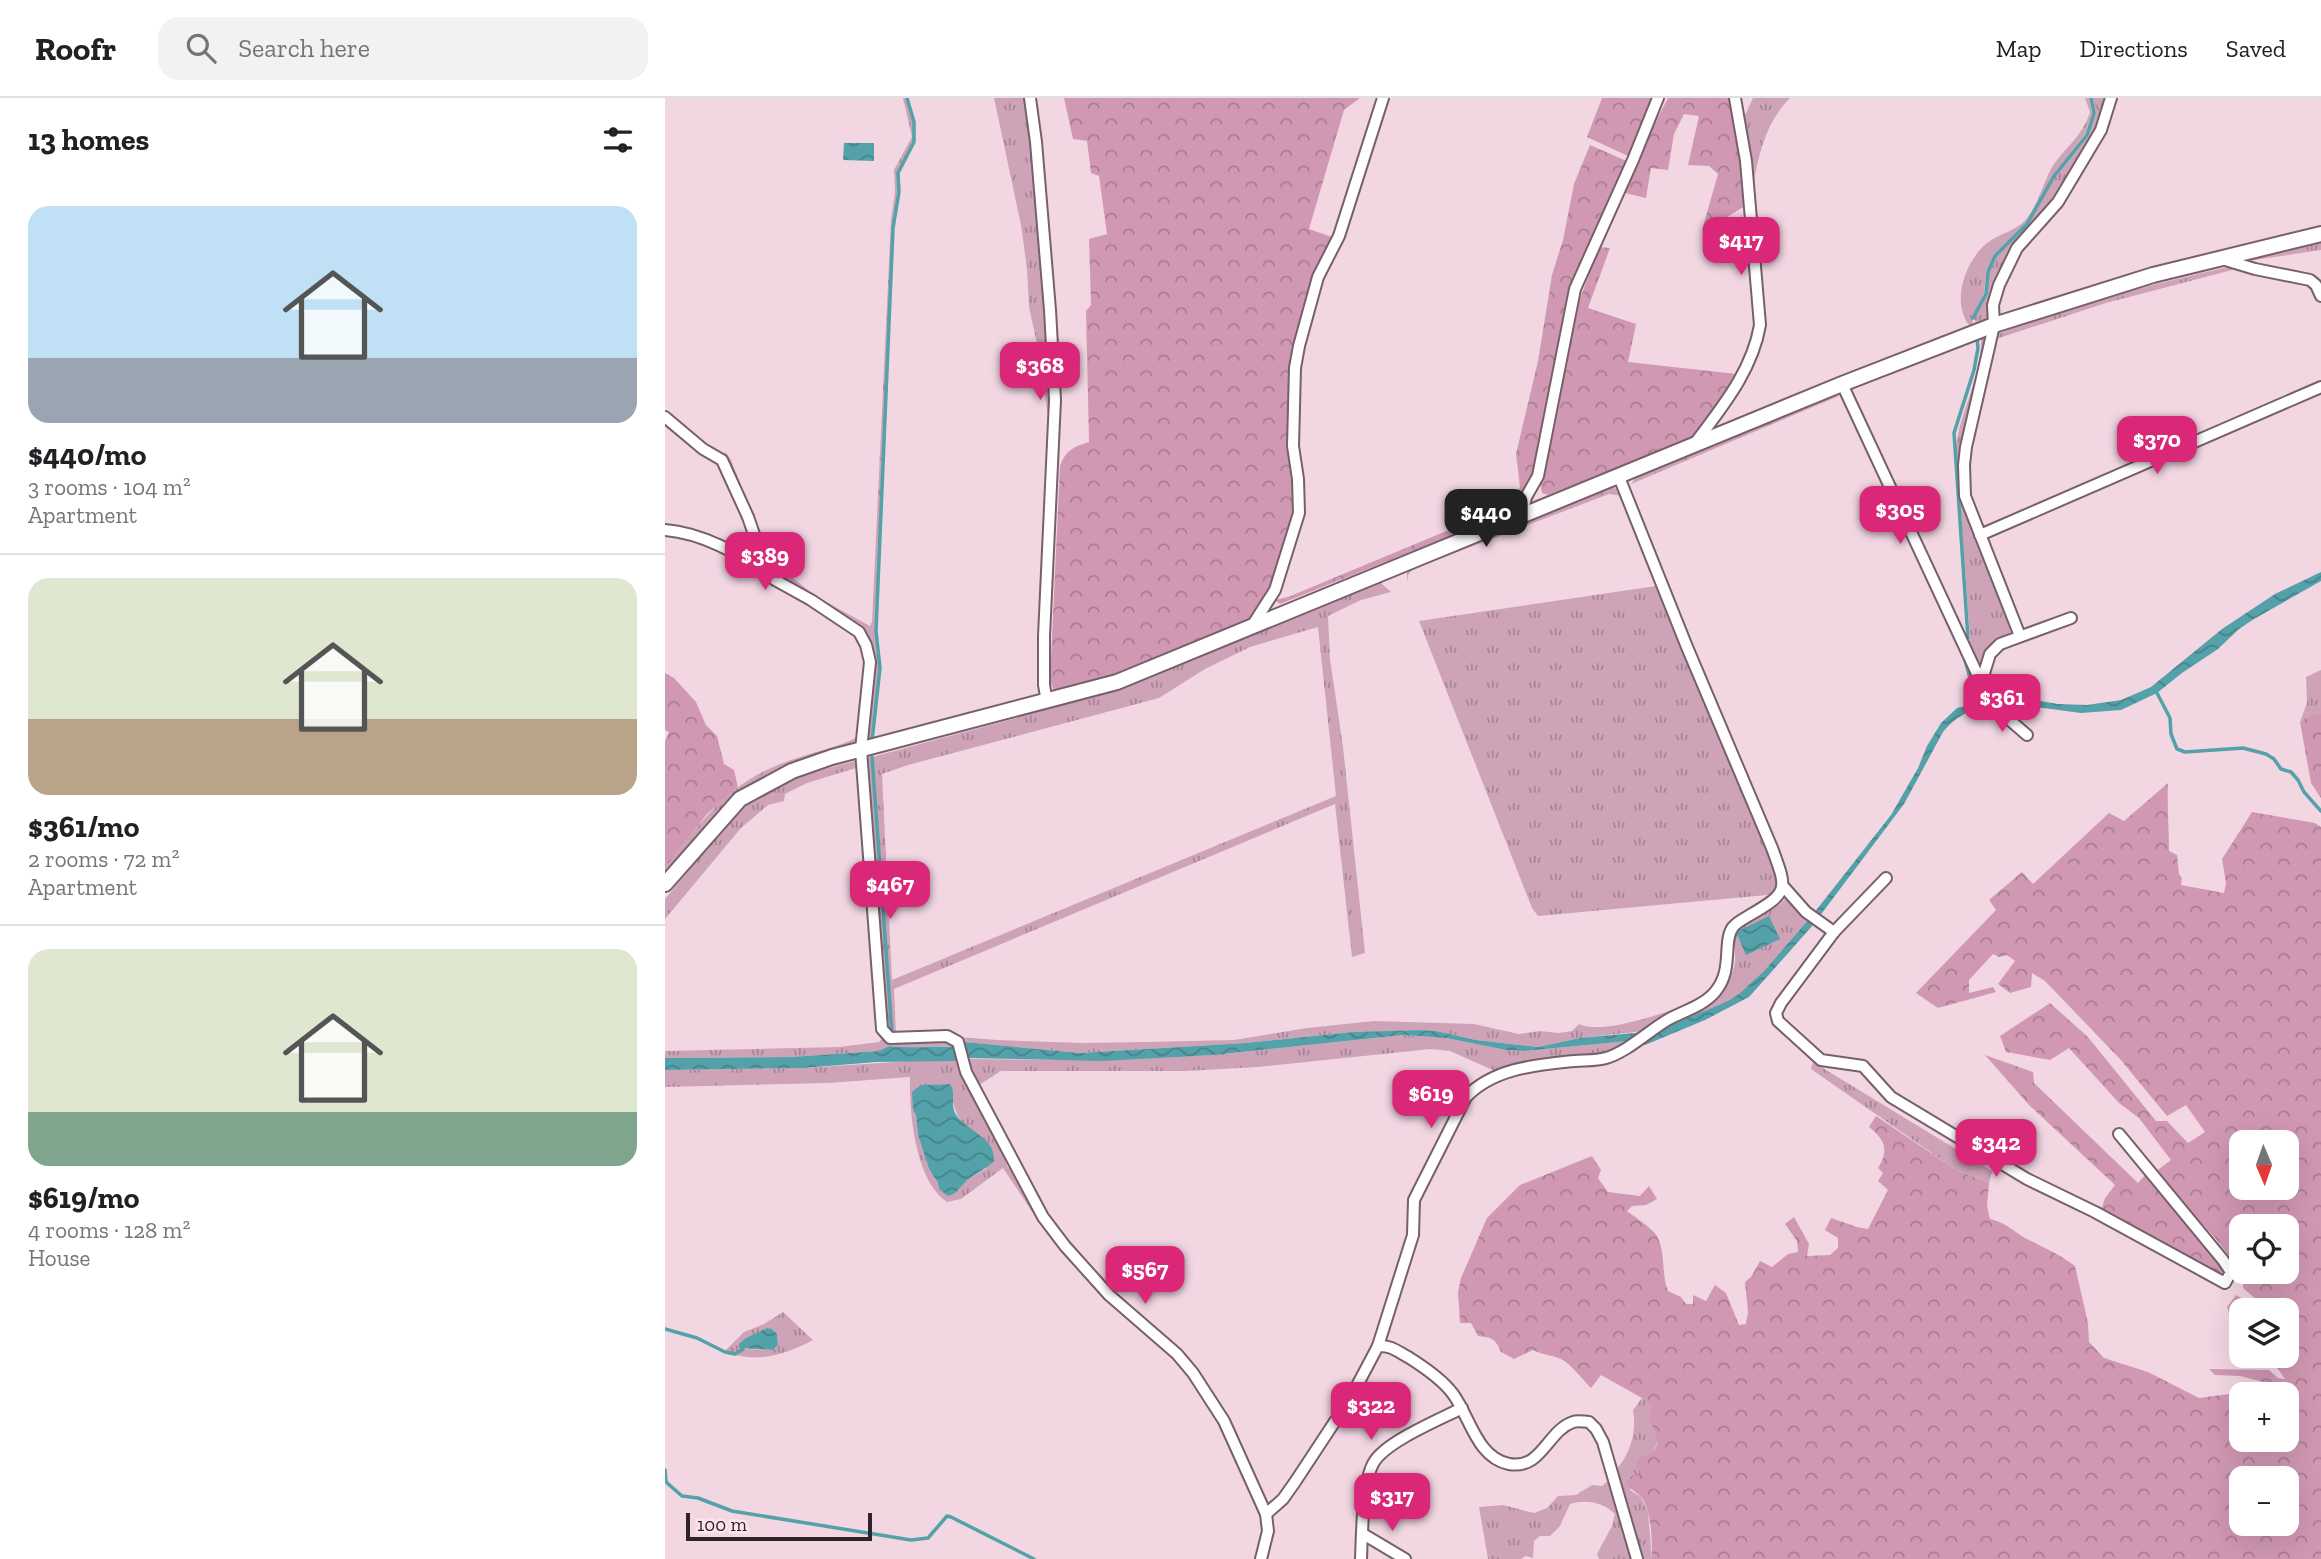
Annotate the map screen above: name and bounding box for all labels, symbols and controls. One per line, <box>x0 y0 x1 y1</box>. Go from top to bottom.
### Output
search box <box>158 17 648 80</box>
text: Roofr <box>35 29 116 68</box>
icon: search <box>182 29 220 67</box>
text: Search here <box>238 32 370 64</box>
text: Map <box>1996 34 2042 63</box>
text: Directions <box>2080 34 2188 63</box>
text: Saved <box>2226 34 2286 63</box>
icon: filters <box>599 121 637 159</box>
text: 13 homes <box>28 122 149 158</box>
pin: $417 <box>1700 218 1782 277</box>
text: $417 <box>1719 226 1763 254</box>
icon: home <box>270 252 396 378</box>
pin: $368 <box>999 342 1081 402</box>
text: $368 <box>1016 351 1064 379</box>
pin: $370 <box>2116 416 2198 476</box>
text: $370 <box>2133 425 2181 453</box>
text: $440/mo <box>28 437 146 473</box>
text: 3 rooms · 104 m² <box>28 473 191 501</box>
pin: $305 <box>1859 486 1941 546</box>
pin: $440 <box>1445 490 1527 549</box>
text: $305 <box>1876 495 1924 523</box>
text: $440 <box>1461 498 1511 526</box>
text: Apartment <box>28 501 137 529</box>
pin: $389 <box>724 532 806 592</box>
text: $389 <box>741 541 789 569</box>
icon: home <box>270 624 396 750</box>
pin: $361 <box>1961 674 2043 734</box>
text: $361 <box>1979 683 2025 711</box>
text: $361/mo <box>28 809 139 845</box>
text: 2 rooms · 72 m² <box>28 845 179 873</box>
pin: $467 <box>849 862 931 921</box>
text: $467 <box>866 870 914 898</box>
text: Apartment <box>28 873 137 901</box>
icon: home <box>270 995 396 1121</box>
pin: $619 <box>1390 1070 1472 1130</box>
text: $619 <box>1408 1079 1454 1107</box>
pin: $342 <box>1955 1119 2037 1179</box>
text: $342 <box>1971 1128 2021 1156</box>
north arrow <box>2229 1130 2299 1200</box>
map controls <box>2229 1130 2299 1536</box>
text: $619/mo <box>28 1180 139 1216</box>
button: locate <box>2229 1214 2299 1284</box>
text: 4 rooms · 128 m² <box>28 1216 190 1244</box>
text: House <box>28 1244 90 1272</box>
pin: $567 <box>1104 1246 1186 1306</box>
text: $567 <box>1121 1255 1169 1283</box>
button: layers <box>2229 1298 2299 1368</box>
pin: $322 <box>1330 1382 1412 1442</box>
button: + <box>2229 1382 2299 1452</box>
text: $322 <box>1347 1391 1395 1419</box>
button: − <box>2229 1466 2299 1536</box>
pin: $317 <box>1351 1474 1433 1533</box>
text: $317 <box>1370 1482 1414 1510</box>
scale bar <box>686 1510 871 1542</box>
text: 100 m <box>697 1513 747 1536</box>

